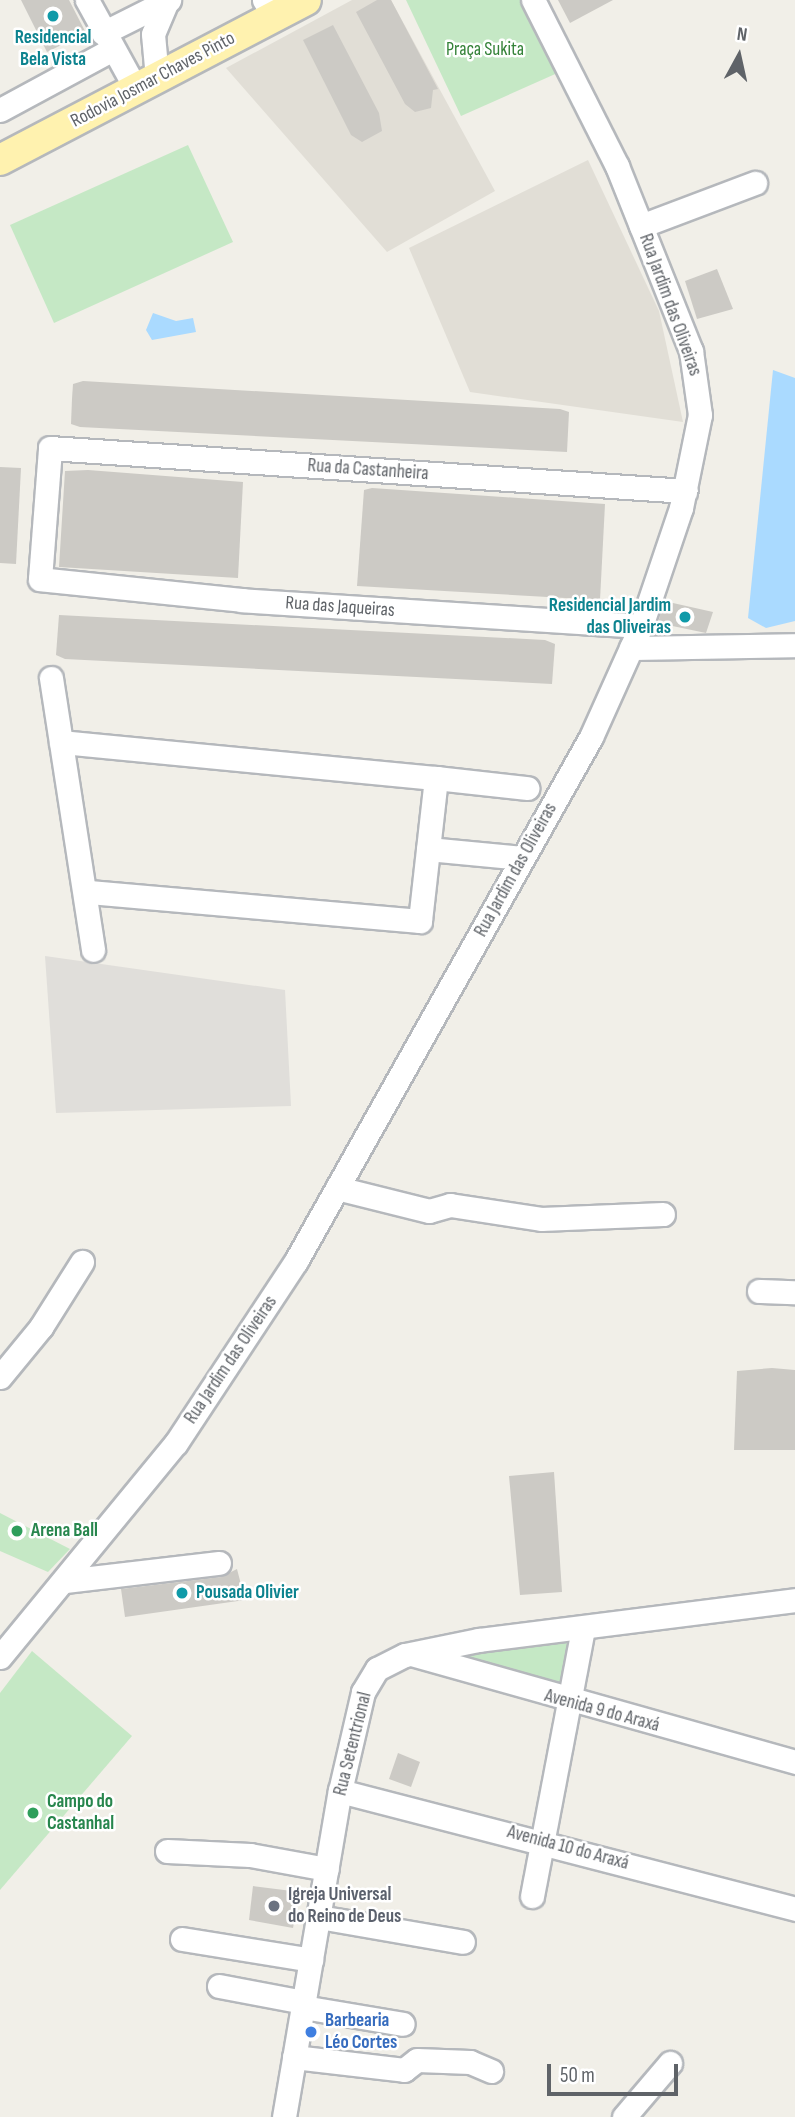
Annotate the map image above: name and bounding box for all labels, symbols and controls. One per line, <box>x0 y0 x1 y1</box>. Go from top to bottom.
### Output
marker: Residencial Bela Vista <box>45 8 61 24</box>
north arrow <box>704 21 774 91</box>
text: N <box>735 23 749 47</box>
place label: Residencial Bela Vista <box>15 27 91 71</box>
street label: Rodovia Josmar Chaves Pinto <box>67 27 239 133</box>
park label: Praça Sukita <box>446 39 524 61</box>
street label: Rua Jardim das Oliveiras <box>634 231 706 379</box>
street label: Rua da Castanheira <box>307 454 429 486</box>
street label: Rua das Jaqueiras <box>285 592 395 622</box>
place label: Residencial Jardim das Oliveiras <box>549 595 671 639</box>
marker: Residencial Jardim das Oliveiras <box>677 609 693 625</box>
street label: Rua Jardim das Oliveiras <box>470 799 562 941</box>
street label: Rua Jardim das Oliveiras <box>180 1292 282 1428</box>
place label: Arena Ball <box>31 1520 98 1542</box>
marker: Arena Ball <box>9 1523 25 1539</box>
place label: Pousada Olivier <box>196 1582 299 1604</box>
marker: Pousada Olivier <box>174 1585 190 1601</box>
street label: Avenida 9 do Araxá <box>542 1685 662 1737</box>
street label: Rua Setentrional <box>329 1690 377 1798</box>
place label: Campo do Castanhal <box>47 1791 114 1835</box>
marker: Campo do Castanhal <box>25 1805 41 1821</box>
street label: Avenida 10 do Araxá <box>505 1821 631 1875</box>
place label: Igreja Universal do Reino de Deus <box>288 1884 401 1928</box>
marker: Igreja Universal do Reino de Deus <box>266 1898 282 1914</box>
place label: Barbearia Léo Cortes <box>325 2010 397 2054</box>
marker: Barbearia Léo Cortes <box>303 2024 319 2040</box>
scale bar <box>550 2050 681 2094</box>
text: 50 m <box>560 2063 595 2088</box>

